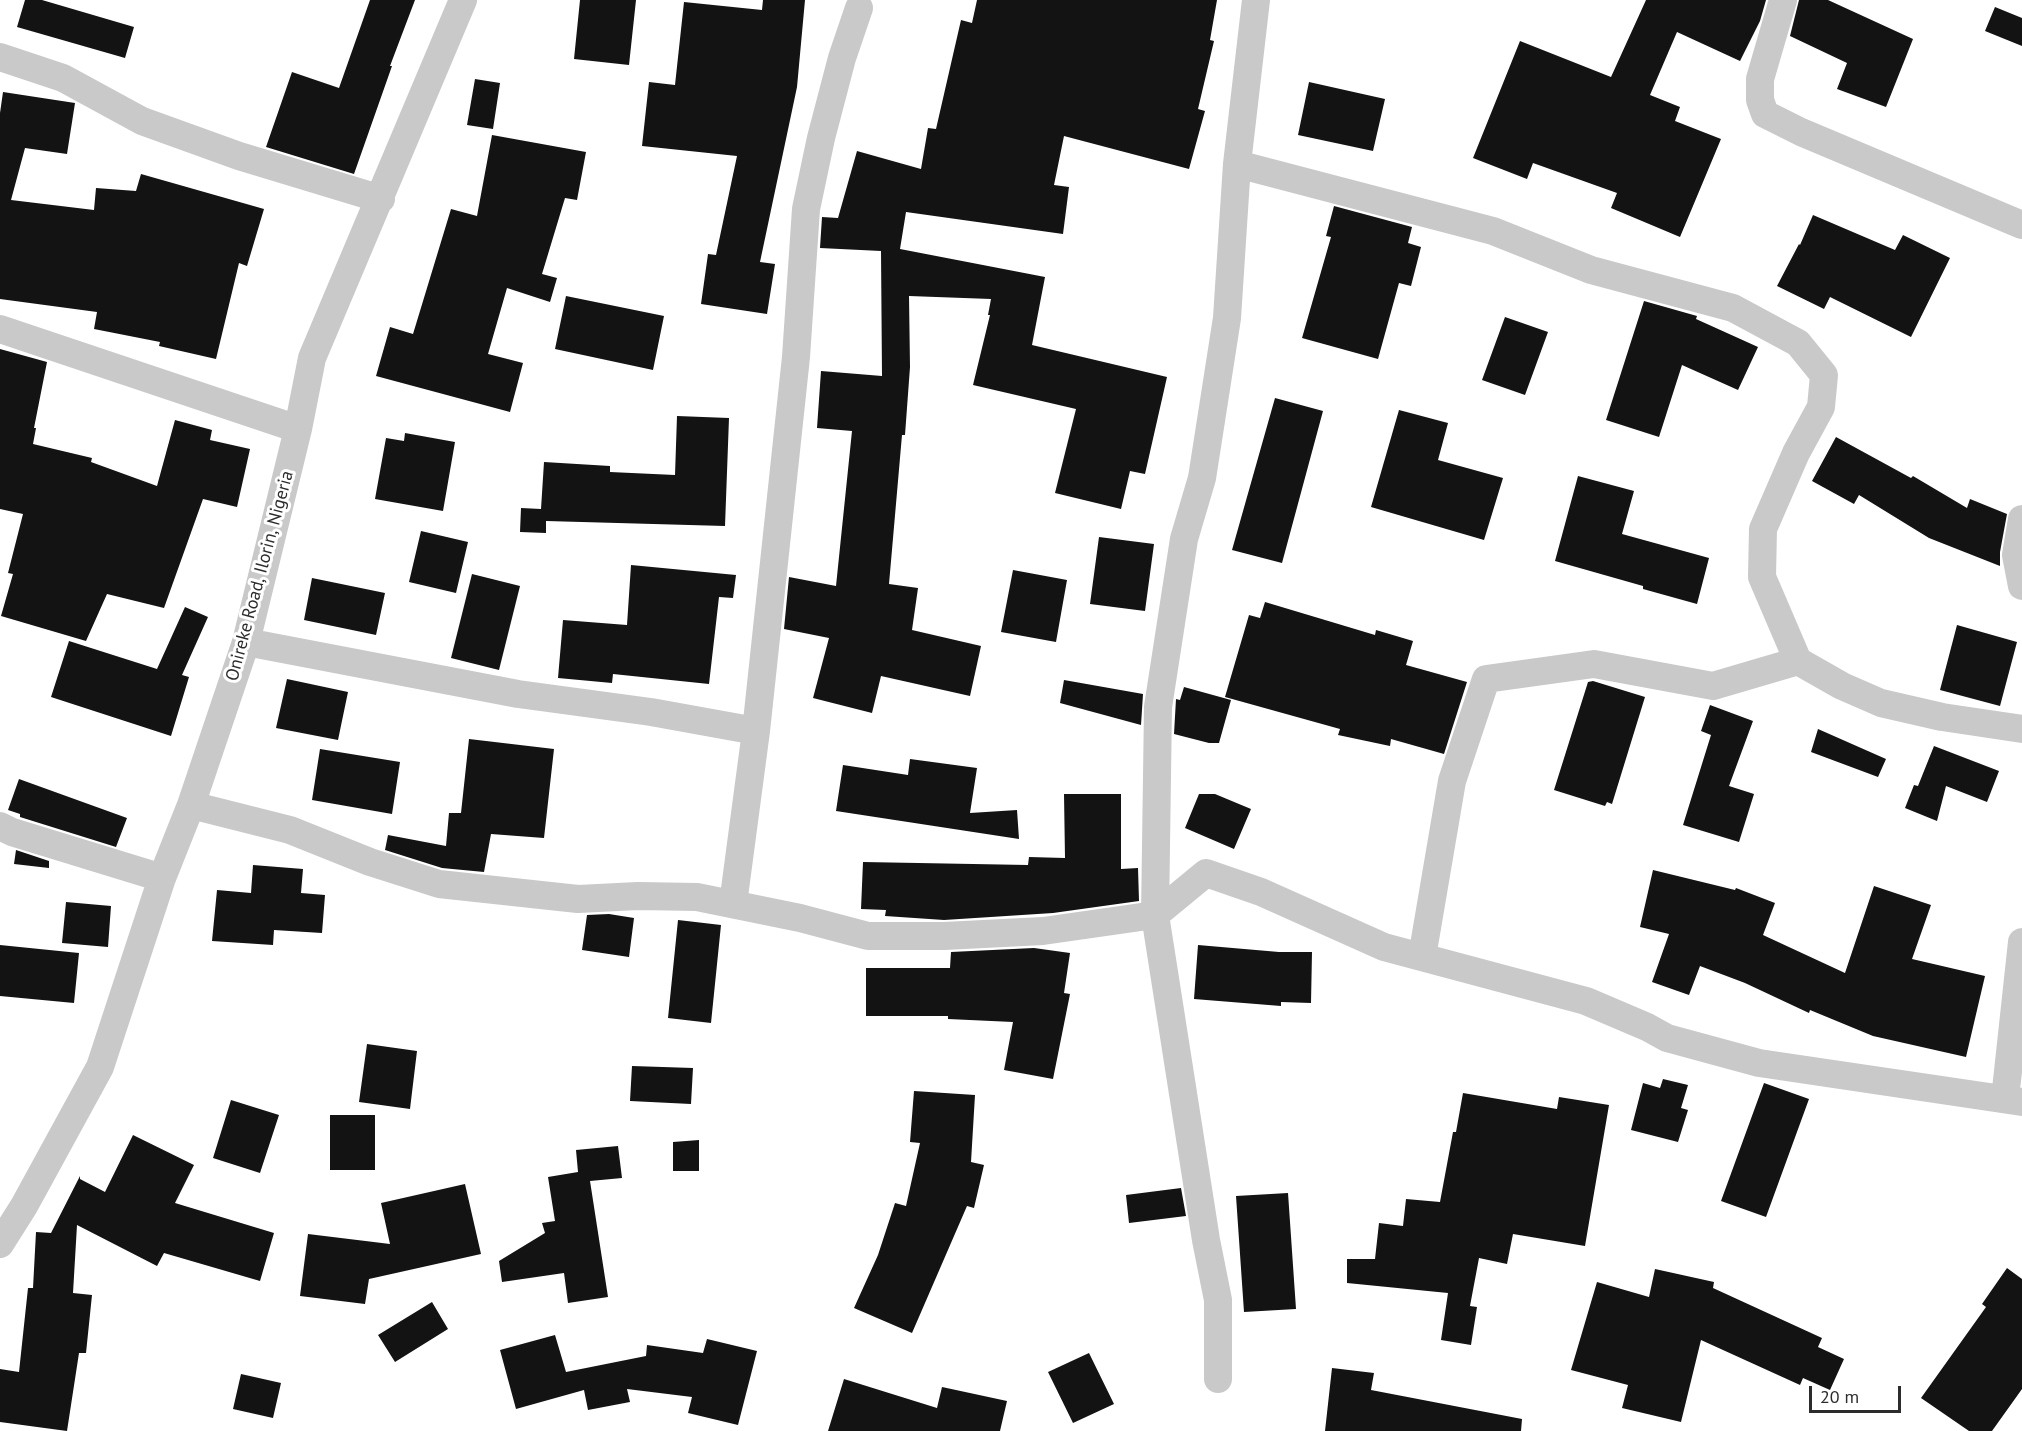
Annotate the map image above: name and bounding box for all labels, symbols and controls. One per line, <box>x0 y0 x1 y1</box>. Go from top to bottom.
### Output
street label: Onireke Road, Ilorin, Nigeria <box>221 468 299 684</box>
scale bar <box>1812 1374 1904 1412</box>
text: 20 m <box>1820 1385 1859 1408</box>

